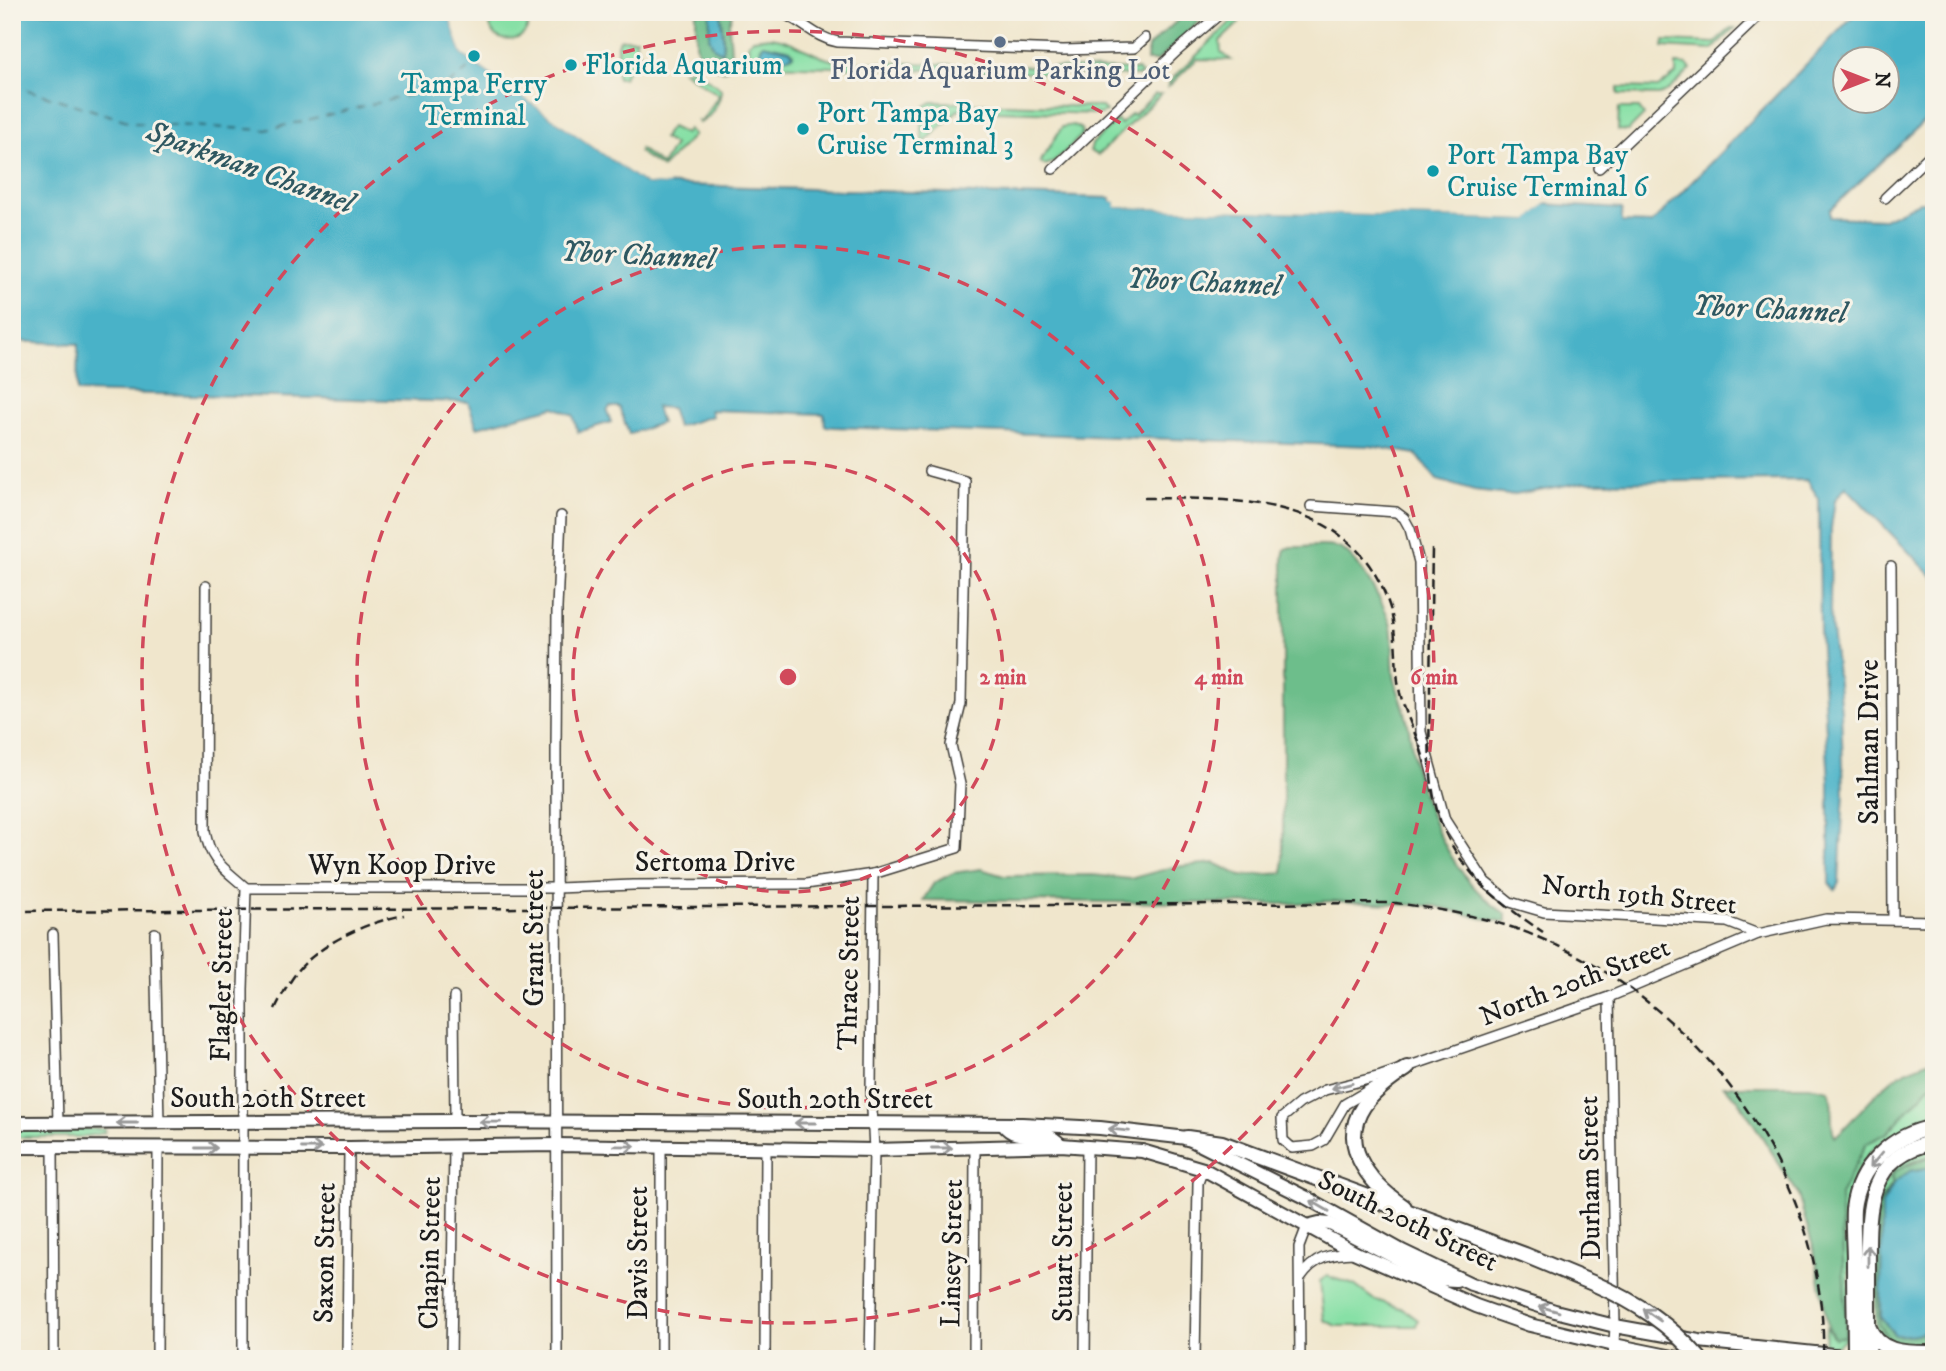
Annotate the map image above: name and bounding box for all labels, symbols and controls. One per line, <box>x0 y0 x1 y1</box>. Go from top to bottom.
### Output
marker: Florida Aquarium Parking Lot <box>992 34 1008 50</box>
north arrow <box>1830 46 1900 116</box>
marker: Tampa Ferry Terminal <box>466 48 482 64</box>
place label: Florida Aquarium <box>585 48 783 83</box>
place label: Florida Aquarium Parking Lot <box>830 53 1170 88</box>
marker: Florida Aquarium <box>563 57 579 73</box>
place label: Tampa Ferry Terminal <box>401 67 548 134</box>
text: N <box>1870 72 1893 88</box>
place label: Port Tampa Bay Cruise Terminal 3 <box>817 96 1014 163</box>
water label: Sparkman Channel <box>140 113 362 224</box>
marker: Port Tampa Bay Cruise Terminal 3 <box>795 121 811 137</box>
place label: Port Tampa Bay Cruise Terminal 6 <box>1447 138 1649 205</box>
marker: Port Tampa Bay Cruise Terminal 6 <box>1425 163 1441 179</box>
water label: Ybor Channel <box>560 234 719 279</box>
water label: Ybor Channel <box>1126 261 1285 306</box>
water label: Ybor Channel <box>1692 288 1851 333</box>
street label: Sahlman Drive <box>1852 659 1887 825</box>
centre of rings <box>776 665 800 689</box>
text: 2 min <box>980 665 1028 691</box>
text: 4 min <box>1195 665 1244 691</box>
text: 6 min <box>1410 665 1459 691</box>
street label: Sertoma Drive <box>635 845 795 880</box>
street label: Wyn Koop Drive <box>307 848 496 883</box>
street label: North 19th Street <box>1540 867 1738 923</box>
street label: Grant Street <box>517 869 552 1007</box>
street label: Thrace Street <box>830 896 868 1050</box>
street label: Flagler Street <box>203 908 241 1062</box>
street label: North 20th Street <box>1475 930 1675 1034</box>
one-way arrow <box>1331 1080 1353 1093</box>
street label: South 20th Street <box>170 1081 366 1116</box>
street label: South 20th Street <box>737 1082 933 1117</box>
street label: Durham Street <box>1571 1095 1609 1261</box>
one-way arrow <box>479 1115 502 1129</box>
one-way arrow <box>116 1116 139 1130</box>
one-way arrow <box>794 1116 817 1130</box>
one-way arrow <box>1109 1124 1131 1137</box>
one-way arrow <box>613 1139 636 1153</box>
one-way arrow <box>195 1141 218 1155</box>
one-way arrow <box>300 1141 323 1155</box>
one-way arrow <box>930 1141 953 1155</box>
one-way arrow <box>1868 1151 1884 1169</box>
street label: South 20th Street <box>1312 1162 1504 1280</box>
street label: Chapin Street <box>411 1176 449 1330</box>
street label: Linsey Street <box>933 1178 971 1328</box>
street label: Saxon Street <box>306 1182 344 1324</box>
street label: Stuart Street <box>1046 1182 1081 1322</box>
street label: Davis Street <box>621 1186 656 1320</box>
one-way arrow <box>1310 1199 1331 1212</box>
one-way arrow <box>1861 1245 1875 1268</box>
one-way arrow <box>1538 1301 1560 1314</box>
one-way arrow <box>1643 1308 1662 1322</box>

